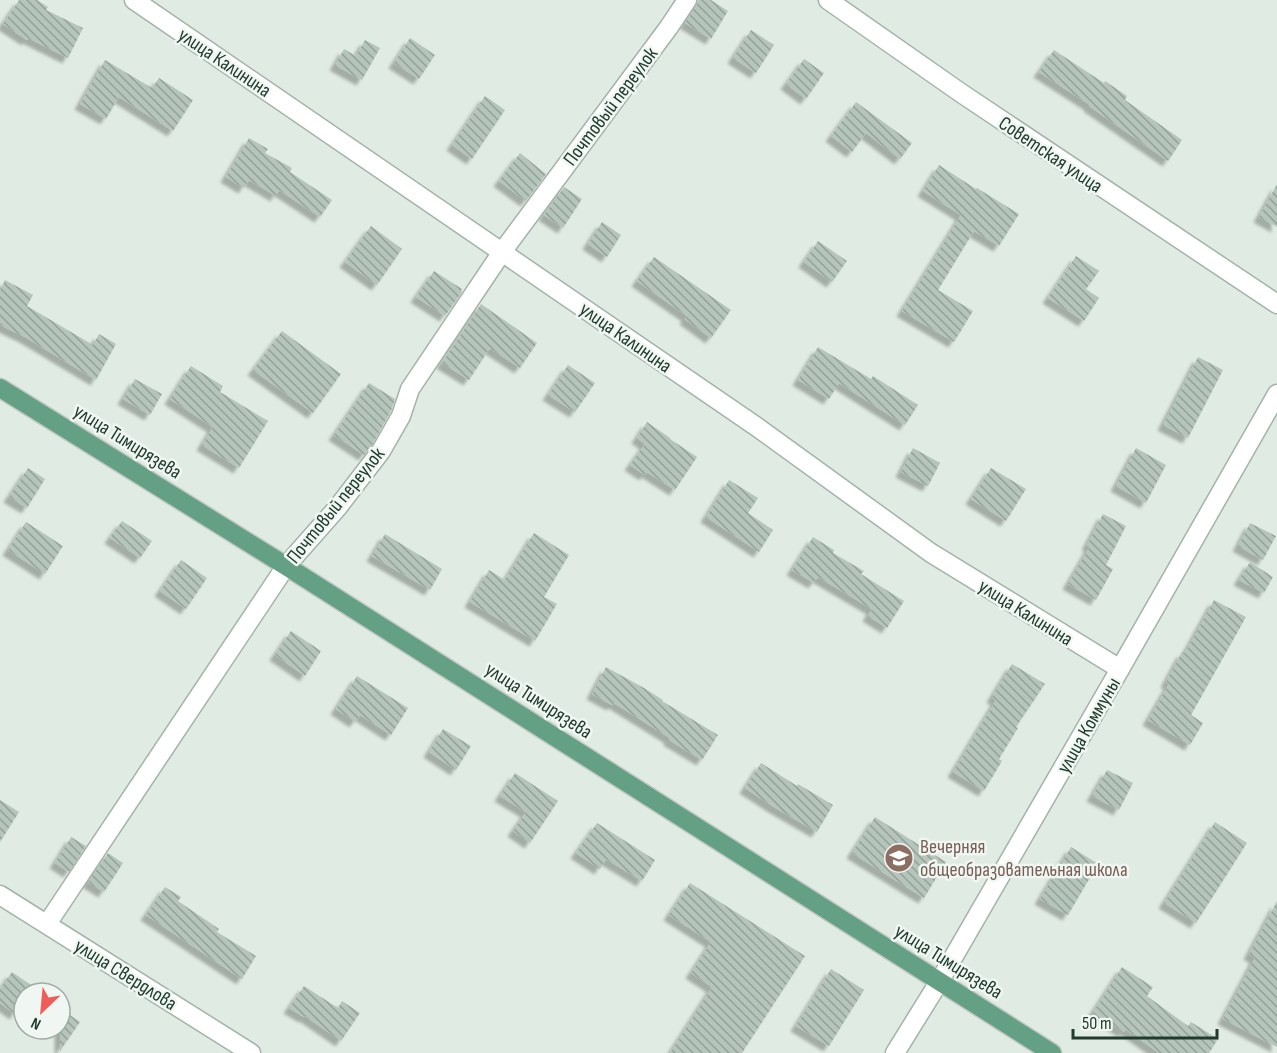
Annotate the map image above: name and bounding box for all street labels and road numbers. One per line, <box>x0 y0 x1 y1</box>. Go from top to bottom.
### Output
street label: улица Калинина <box>173 23 275 103</box>
street label: Почтовый переулок <box>558 42 663 171</box>
street label: Советская улица <box>994 111 1107 198</box>
street label: улица Калинина <box>575 297 676 378</box>
street label: улица Тимирязева <box>69 399 186 485</box>
street label: Почтовый переулок <box>282 442 390 568</box>
street label: улица Калинина <box>974 574 1077 651</box>
street label: улица Тимирязева <box>480 657 596 744</box>
street label: улица Коммуны <box>1052 673 1126 778</box>
street label: улица Тимирязева <box>890 919 1007 1005</box>
street label: улица Свердлова <box>70 934 181 1016</box>

